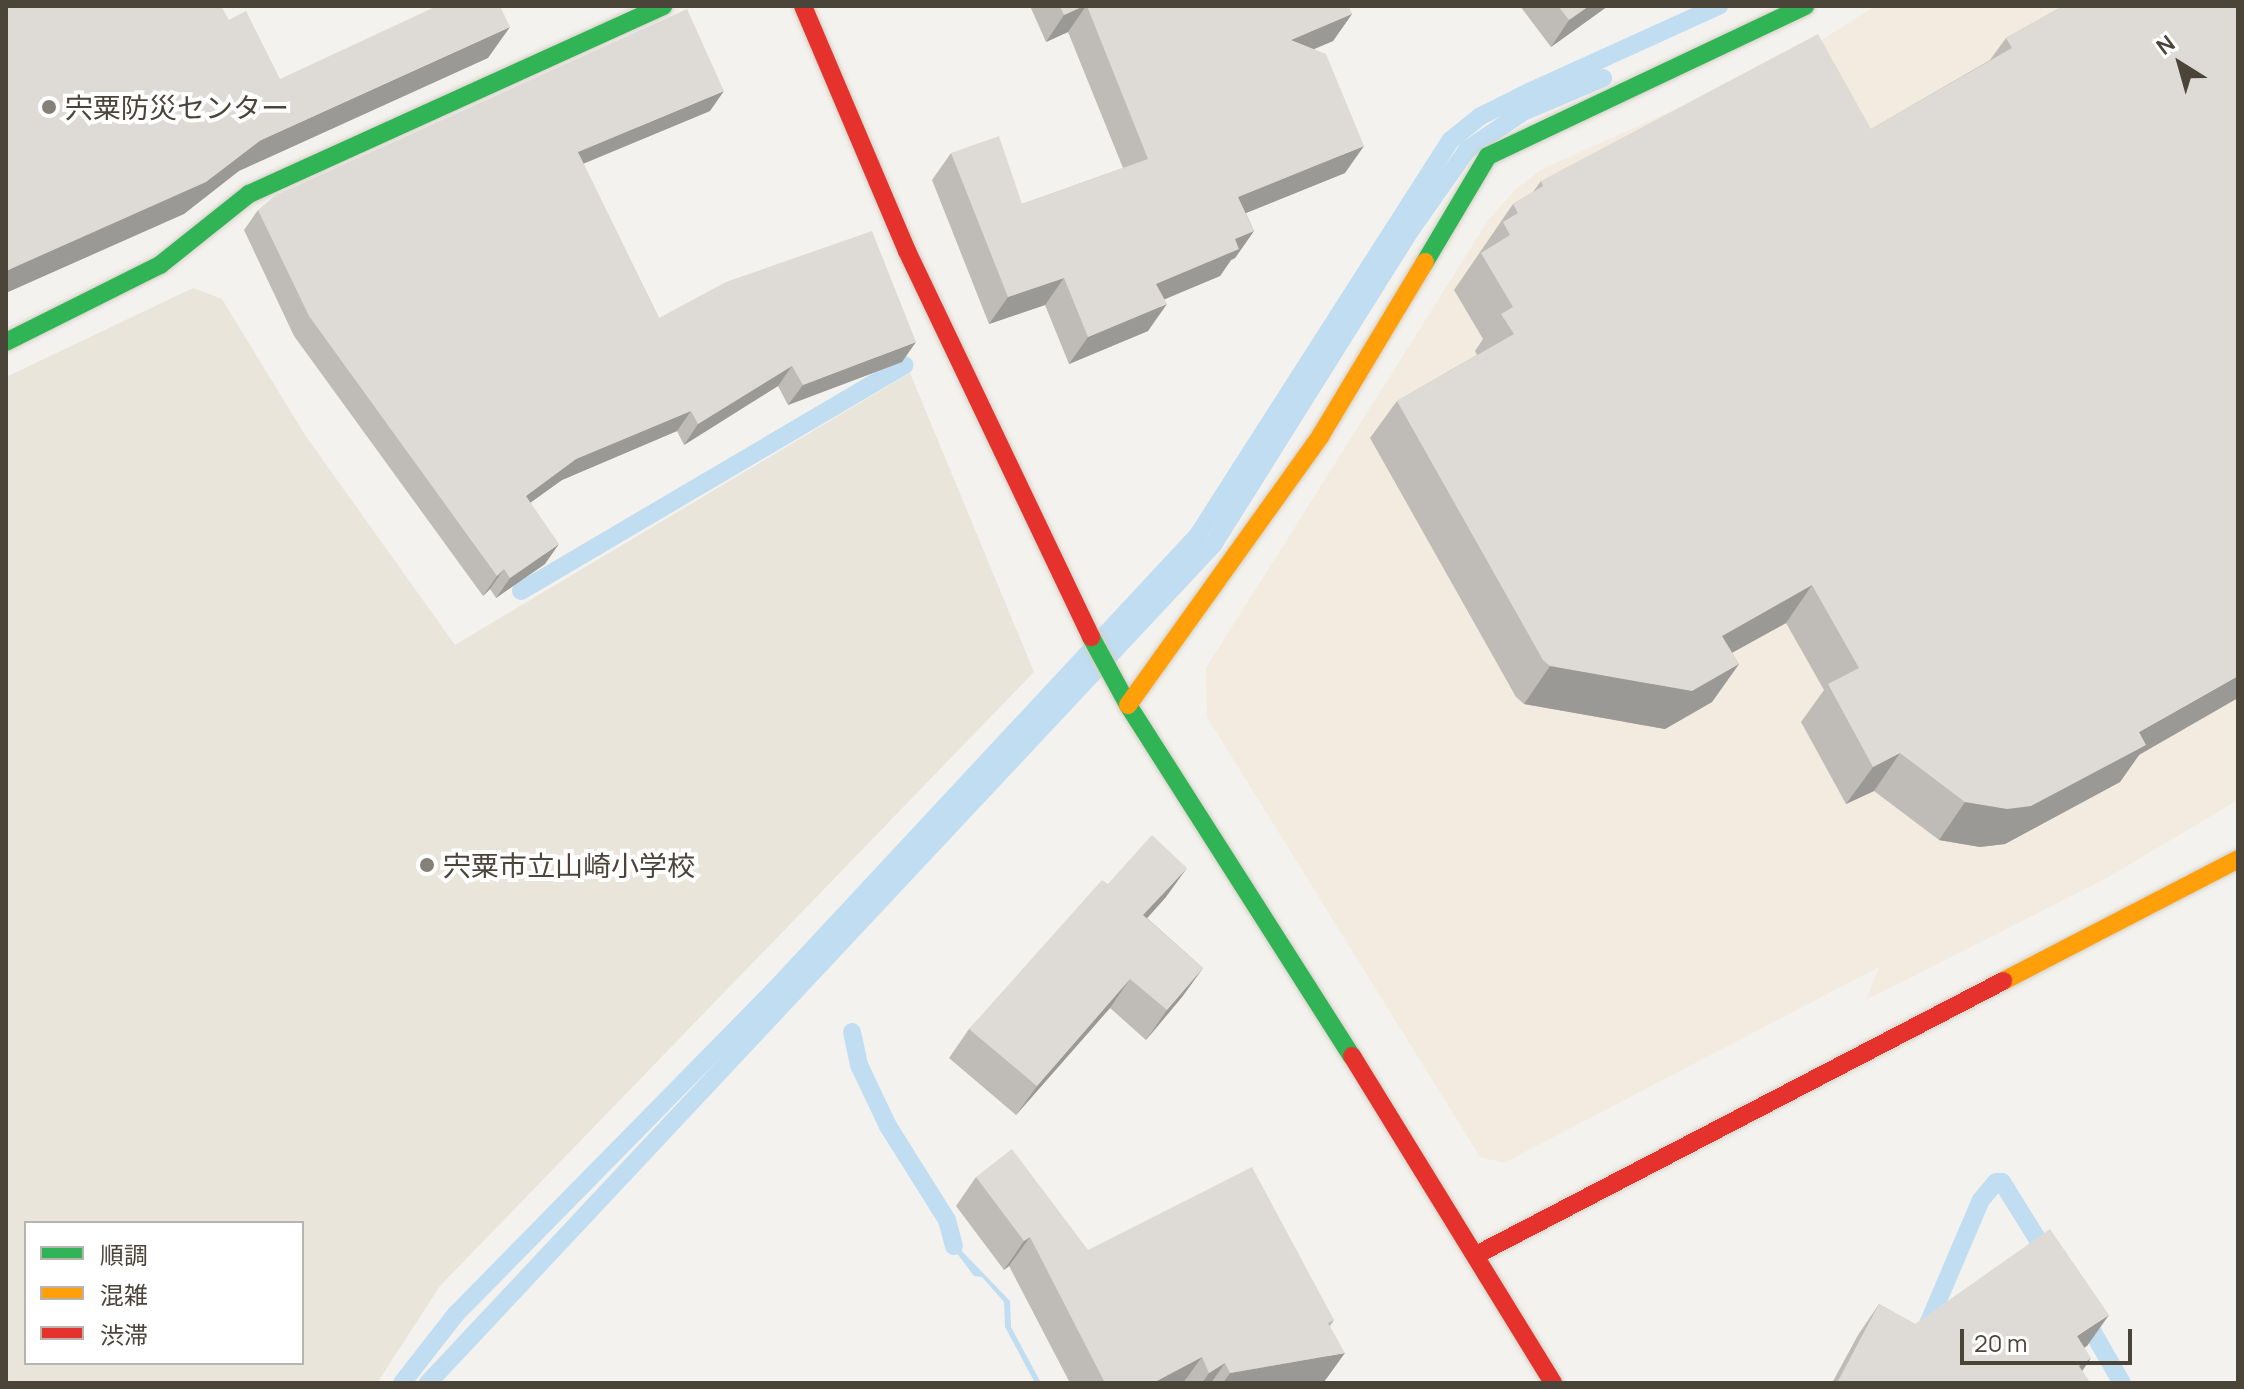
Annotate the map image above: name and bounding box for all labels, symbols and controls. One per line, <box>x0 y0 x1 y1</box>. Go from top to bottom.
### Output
north arrow <box>2140 24 2220 104</box>
text: N <box>2150 28 2181 62</box>
place label: 宍粟防災センター <box>65 90 289 124</box>
marker: 宍粟防災センター <box>40 98 58 116</box>
place label: 宍粟市立山崎小学校 <box>443 848 695 882</box>
marker: 宍粟市立山崎小学校 <box>418 856 436 874</box>
legend <box>24 1221 304 1365</box>
text: 順調 <box>100 1238 148 1271</box>
text: 混雑 <box>100 1278 148 1311</box>
scale bar <box>1964 1313 2136 1363</box>
text: 渋滞 <box>100 1318 148 1351</box>
text: 20 m <box>1974 1326 2027 1359</box>

